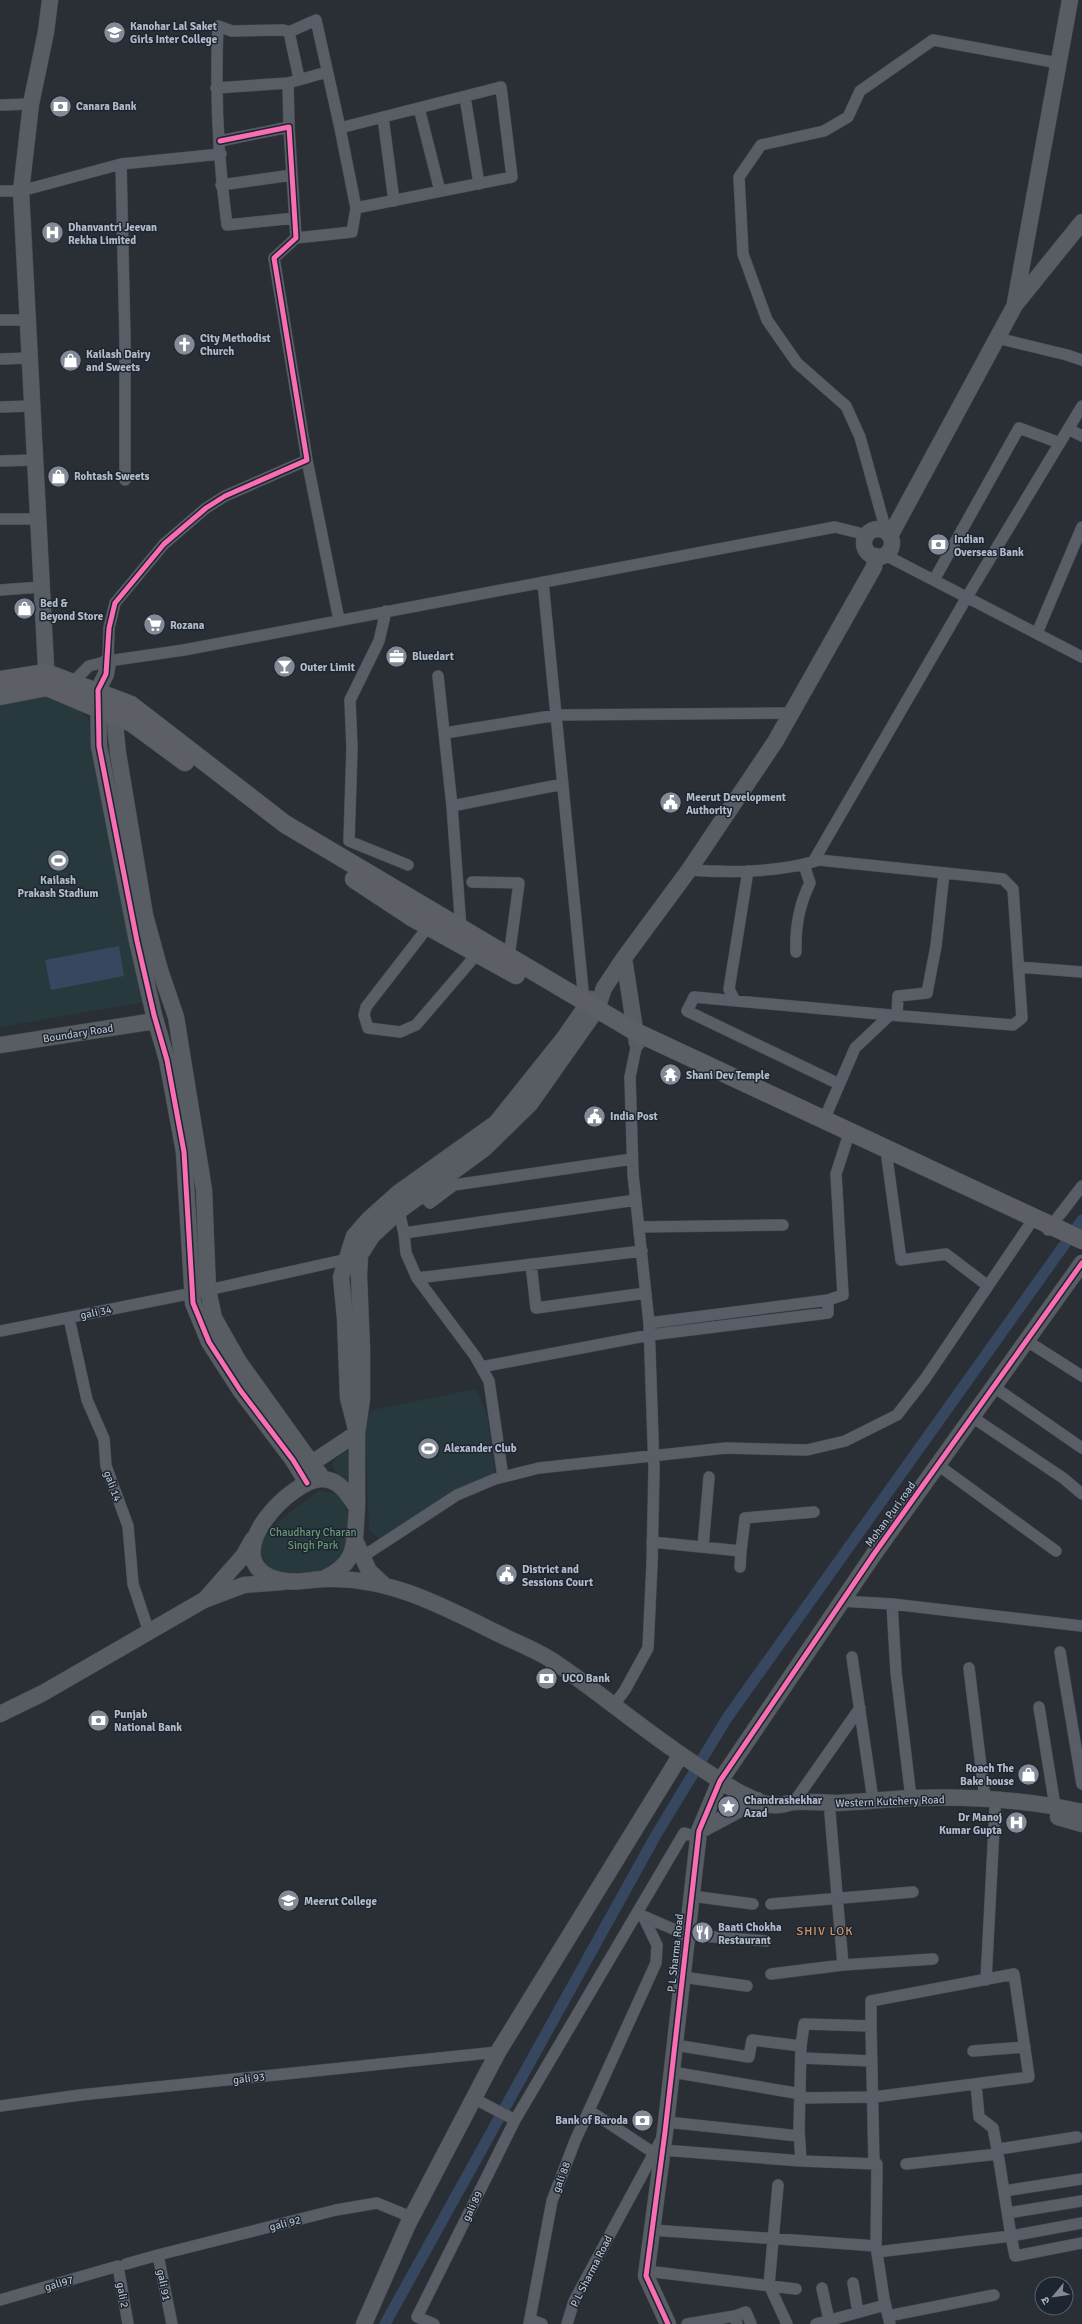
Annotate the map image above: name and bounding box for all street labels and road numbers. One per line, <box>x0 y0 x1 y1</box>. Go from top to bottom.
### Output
street label: Boundary Road <box>42 1021 114 1045</box>
street label: gali 34 <box>79 1303 113 1322</box>
street label: gali 14 <box>101 1469 124 1503</box>
street label: Mohan Puri road <box>862 1479 918 1549</box>
street label: Western Kutchery Road <box>835 1793 945 1810</box>
street label: P L Sharma Road <box>665 1913 686 1993</box>
street label: gali 93 <box>233 2070 266 2087</box>
street label: gali 88 <box>550 2160 573 2194</box>
street label: gali 89 <box>460 2189 485 2223</box>
street label: gali 92 <box>268 2213 302 2234</box>
street label: P L Sharma Road <box>568 2233 615 2309</box>
street label: gali 91 <box>154 2268 173 2302</box>
street label: gali97 <box>43 2273 75 2294</box>
street label: gali 2 <box>114 2281 131 2309</box>

